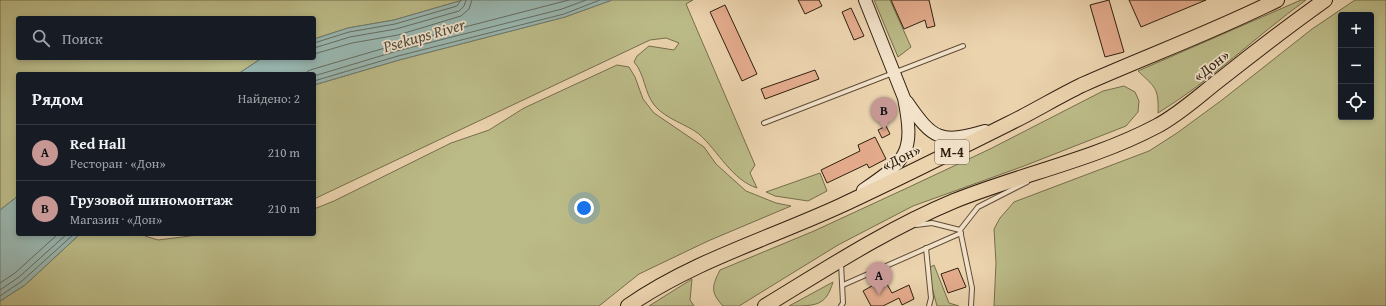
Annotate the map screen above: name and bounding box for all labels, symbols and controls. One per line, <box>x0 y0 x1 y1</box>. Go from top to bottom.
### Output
water label: Psekups River <box>379 12 469 58</box>
map controls <box>1338 12 1374 120</box>
button: + <box>1338 12 1374 48</box>
search box <box>16 16 316 60</box>
icon: search <box>30 27 52 49</box>
text: Поиск <box>62 28 103 49</box>
street label: «Дон» <box>1188 44 1234 86</box>
button: − <box>1338 48 1374 84</box>
button: locate <box>1338 84 1374 120</box>
text: Рядом <box>32 86 83 111</box>
text: Найдено: 2 <box>238 89 300 108</box>
pin: B <box>871 97 897 130</box>
text: Red Hall <box>70 133 126 154</box>
street label: «Дон» <box>878 139 924 175</box>
road number: М-4 <box>935 140 969 164</box>
text: A <box>41 143 49 162</box>
text: 210 m <box>268 143 300 162</box>
text: Ресторан · «Дон» <box>70 154 166 173</box>
text: Грузовой шиномонтаж <box>70 189 233 210</box>
your location <box>574 198 594 218</box>
text: B <box>41 199 49 218</box>
text: 210 m <box>268 199 300 218</box>
text: Магазин · «Дон» <box>70 210 162 229</box>
pin: A <box>866 262 892 295</box>

